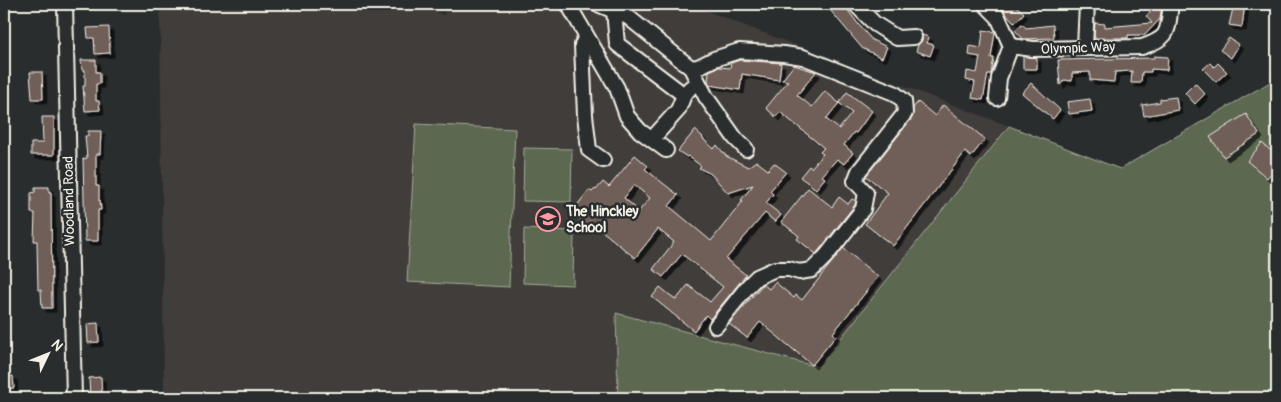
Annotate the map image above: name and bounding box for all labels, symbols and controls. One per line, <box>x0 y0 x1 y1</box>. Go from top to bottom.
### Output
street label: Olympic Way <box>1041 38 1115 58</box>
street label: Woodland Road <box>60 156 78 246</box>
place label: The Hinckley School <box>565 203 639 236</box>
school or university icon: The Hinckley School <box>535 206 561 232</box>
north arrow <box>22 330 72 380</box>
text: N <box>48 336 67 355</box>

